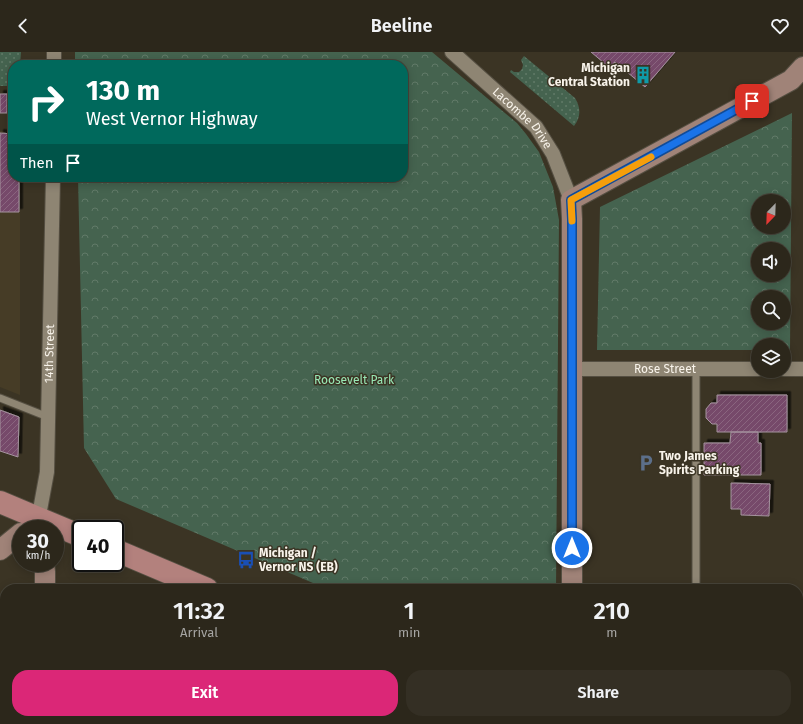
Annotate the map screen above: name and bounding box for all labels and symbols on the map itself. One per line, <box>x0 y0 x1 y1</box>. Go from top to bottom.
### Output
place label: Michigan Central Station <box>548 61 630 89</box>
building icon: Michigan Central Station <box>633 65 653 85</box>
pin <box>735 84 769 118</box>
street label: Lacombe Drive <box>490 85 555 151</box>
north arrow <box>751 194 791 234</box>
street label: 14th Street <box>42 324 57 383</box>
street label: Rose Street <box>634 362 697 376</box>
park label: Roosevelt Park <box>314 373 395 387</box>
place label: Two James Spirits Parking <box>659 449 740 477</box>
parking icon: Two James Spirits Parking <box>636 453 656 473</box>
speed limit sign: 40 <box>72 520 124 572</box>
position arrow <box>551 527 593 569</box>
place label: Michigan / Vernor NS (EB) <box>258 546 338 574</box>
bus stop icon: Michigan / Vernor NS (EB) <box>236 550 256 570</box>

